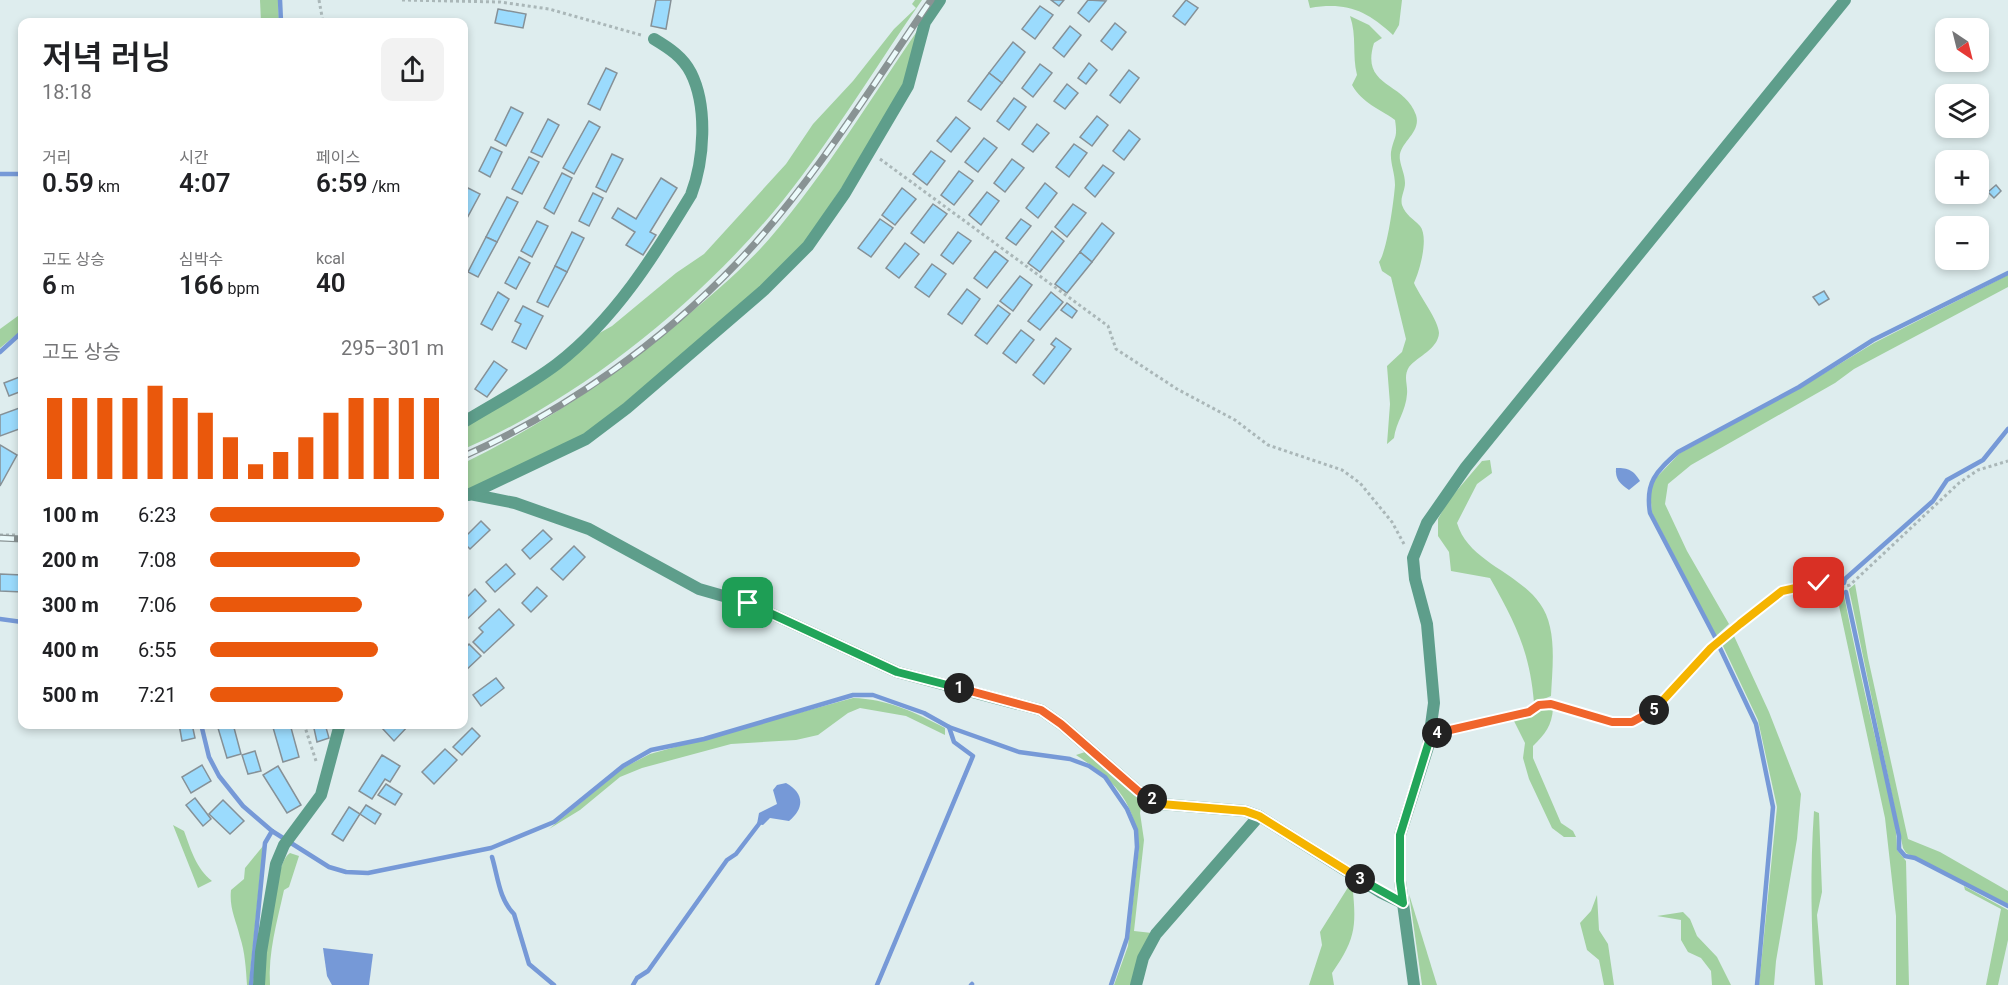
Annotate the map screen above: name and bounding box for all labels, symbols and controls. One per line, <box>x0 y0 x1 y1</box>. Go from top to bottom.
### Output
north arrow <box>1935 18 1989 72</box>
map controls <box>1935 18 1989 270</box>
text: 저녁 러닝 <box>42 38 172 77</box>
button: share <box>381 38 444 101</box>
text: 18:18 <box>42 80 92 104</box>
button: layers <box>1935 84 1989 138</box>
text: 거리 <box>42 148 71 167</box>
text: 시간 <box>179 148 208 167</box>
text: 페이스 <box>316 148 360 167</box>
button: + <box>1935 150 1989 204</box>
text: 0.59 <box>42 168 94 198</box>
text: 4:07 <box>179 168 231 198</box>
text: 6:59 <box>316 168 368 198</box>
text: km <box>94 177 120 196</box>
text: /km <box>368 177 400 196</box>
button: − <box>1935 216 1989 270</box>
text: kcal <box>316 249 345 268</box>
text: 고도 상승 <box>42 250 105 269</box>
text: 심박수 <box>179 250 223 269</box>
text: 40 <box>316 268 346 298</box>
text: 6 <box>42 270 57 300</box>
text: 166 <box>179 270 224 300</box>
text: m <box>57 279 75 298</box>
text: bpm <box>224 279 260 298</box>
text: 295–301 m <box>341 336 444 360</box>
text: 고도 상승 <box>42 340 121 364</box>
text: 100 m <box>42 503 99 527</box>
text: 6:23 <box>138 503 177 527</box>
text: 200 m <box>42 548 99 572</box>
text: 7:08 <box>138 548 177 572</box>
pin <box>1793 557 1844 608</box>
icon: check <box>1802 566 1835 599</box>
pin <box>722 577 773 628</box>
icon: arrive <box>731 586 764 619</box>
text: 300 m <box>42 593 99 617</box>
text: 7:06 <box>138 593 177 617</box>
text: 400 m <box>42 638 99 662</box>
text: 6:55 <box>138 638 177 662</box>
pin: 1 <box>944 673 974 703</box>
text: 1 <box>954 678 964 697</box>
text: 500 m <box>42 683 99 707</box>
text: 7:21 <box>138 683 177 707</box>
pin: 5 <box>1639 695 1669 725</box>
text: 5 <box>1649 700 1659 719</box>
pin: 4 <box>1422 718 1452 748</box>
text: 4 <box>1432 723 1442 742</box>
pin: 2 <box>1137 784 1167 814</box>
text: 2 <box>1147 789 1157 808</box>
pin: 3 <box>1345 864 1375 894</box>
text: 3 <box>1355 869 1365 888</box>

